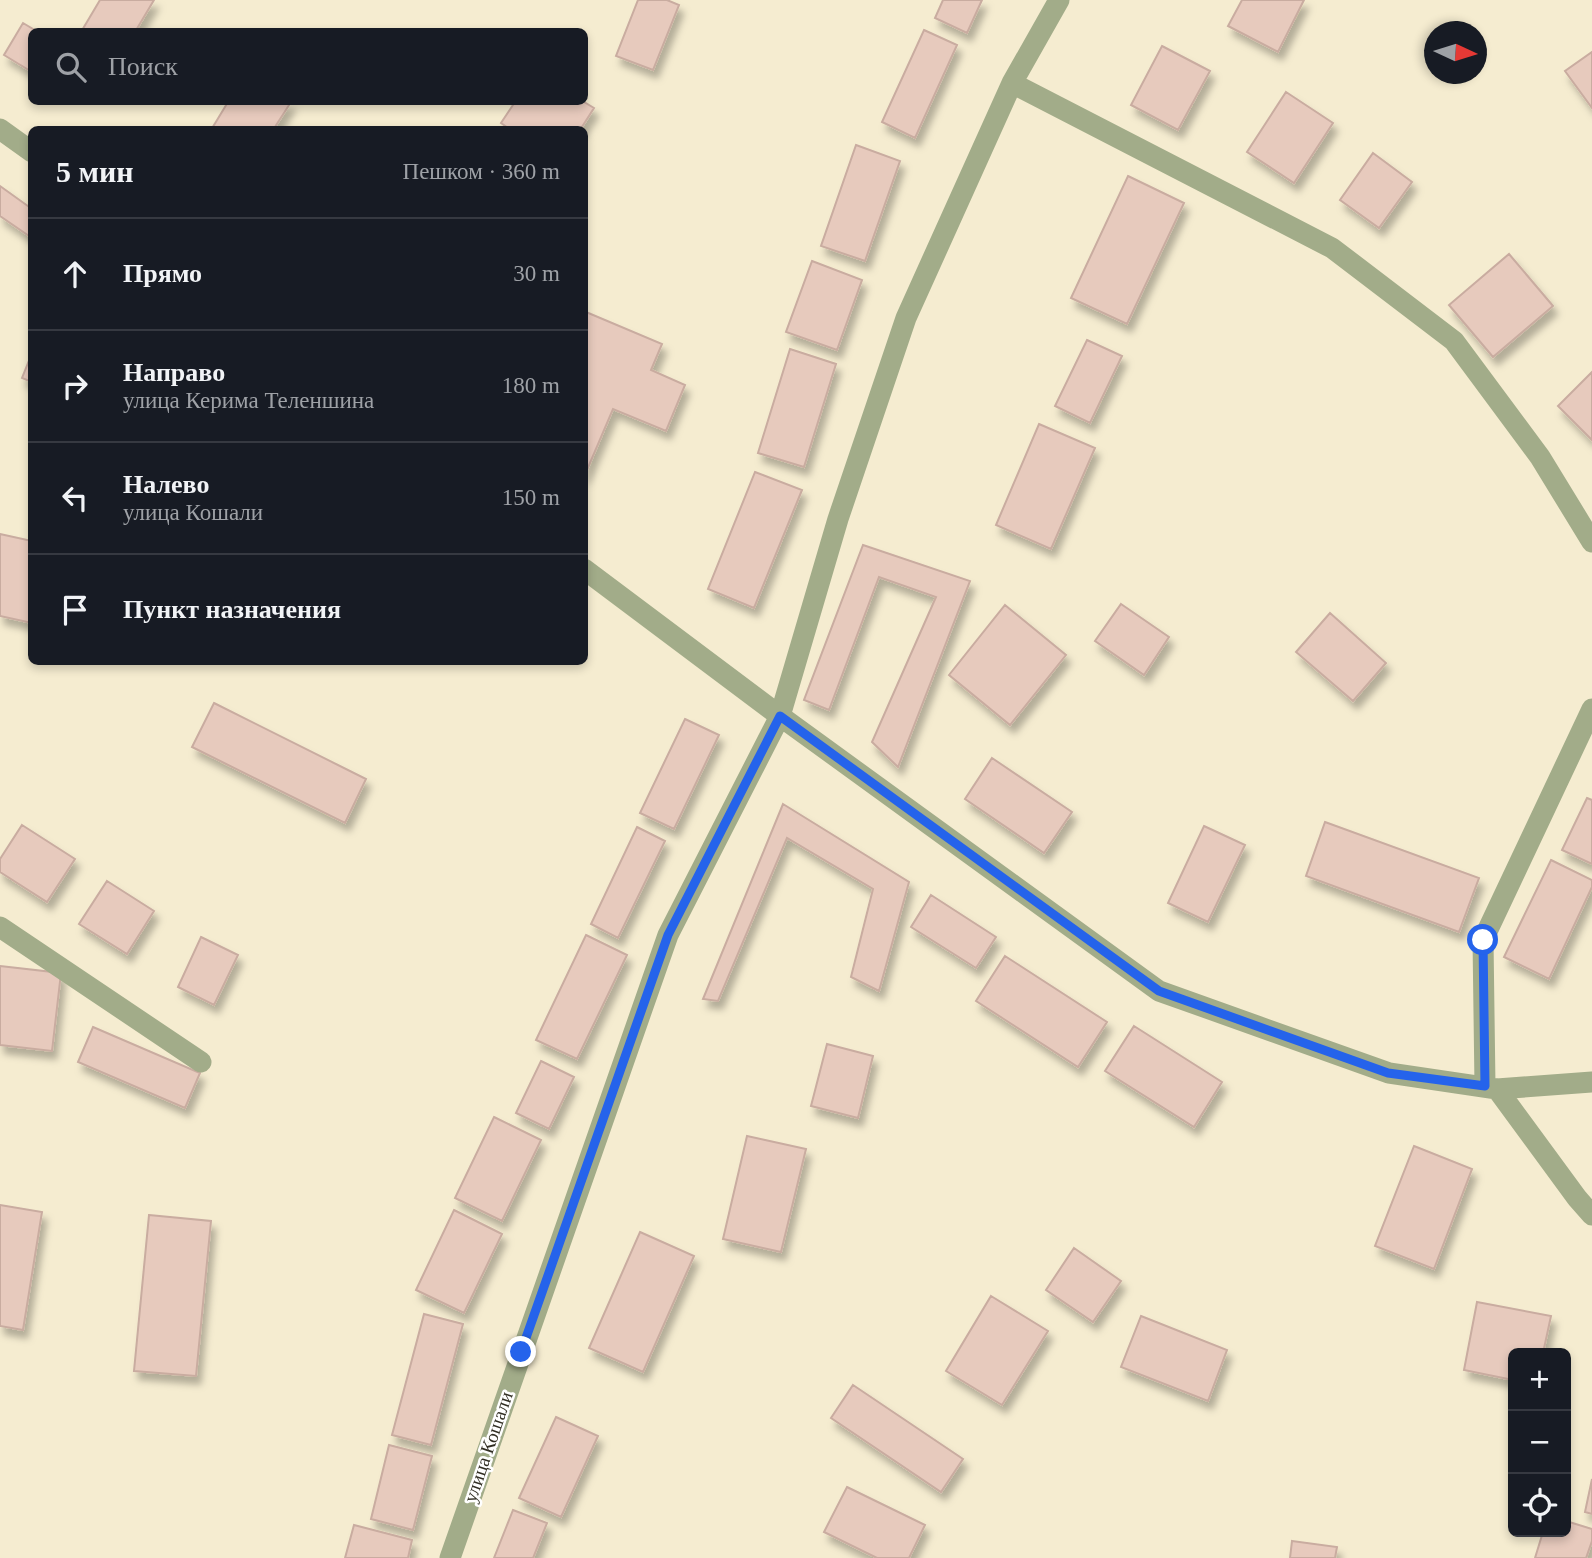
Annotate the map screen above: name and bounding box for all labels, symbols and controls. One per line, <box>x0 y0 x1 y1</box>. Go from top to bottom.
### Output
north arrow <box>1424 21 1487 84</box>
search box <box>28 28 588 105</box>
icon: search <box>52 48 90 86</box>
text: Поиск <box>108 52 178 81</box>
text: 5 мин <box>56 155 134 188</box>
text: Пешком · 360 m <box>403 159 560 184</box>
icon: ahead <box>56 255 94 293</box>
text: Прямо <box>123 259 202 288</box>
text: 30 m <box>513 261 560 286</box>
text: Направо <box>123 358 225 387</box>
icon: right <box>56 367 94 405</box>
text: 180 m <box>502 373 560 398</box>
text: улица Керима Теленшина <box>123 388 374 413</box>
text: Налево <box>123 470 209 499</box>
icon: left <box>56 479 94 517</box>
text: 150 m <box>502 485 560 510</box>
text: улица Кошали <box>123 500 263 525</box>
icon: arrive <box>56 591 94 629</box>
text: Пункт назначения <box>123 595 341 624</box>
route start <box>1467 924 1498 955</box>
route end <box>505 1336 536 1367</box>
map controls <box>1508 1348 1571 1537</box>
button: + <box>1508 1348 1571 1411</box>
street label: улица Кошали <box>459 1389 517 1505</box>
button: − <box>1508 1411 1571 1474</box>
button: locate <box>1508 1474 1571 1537</box>

